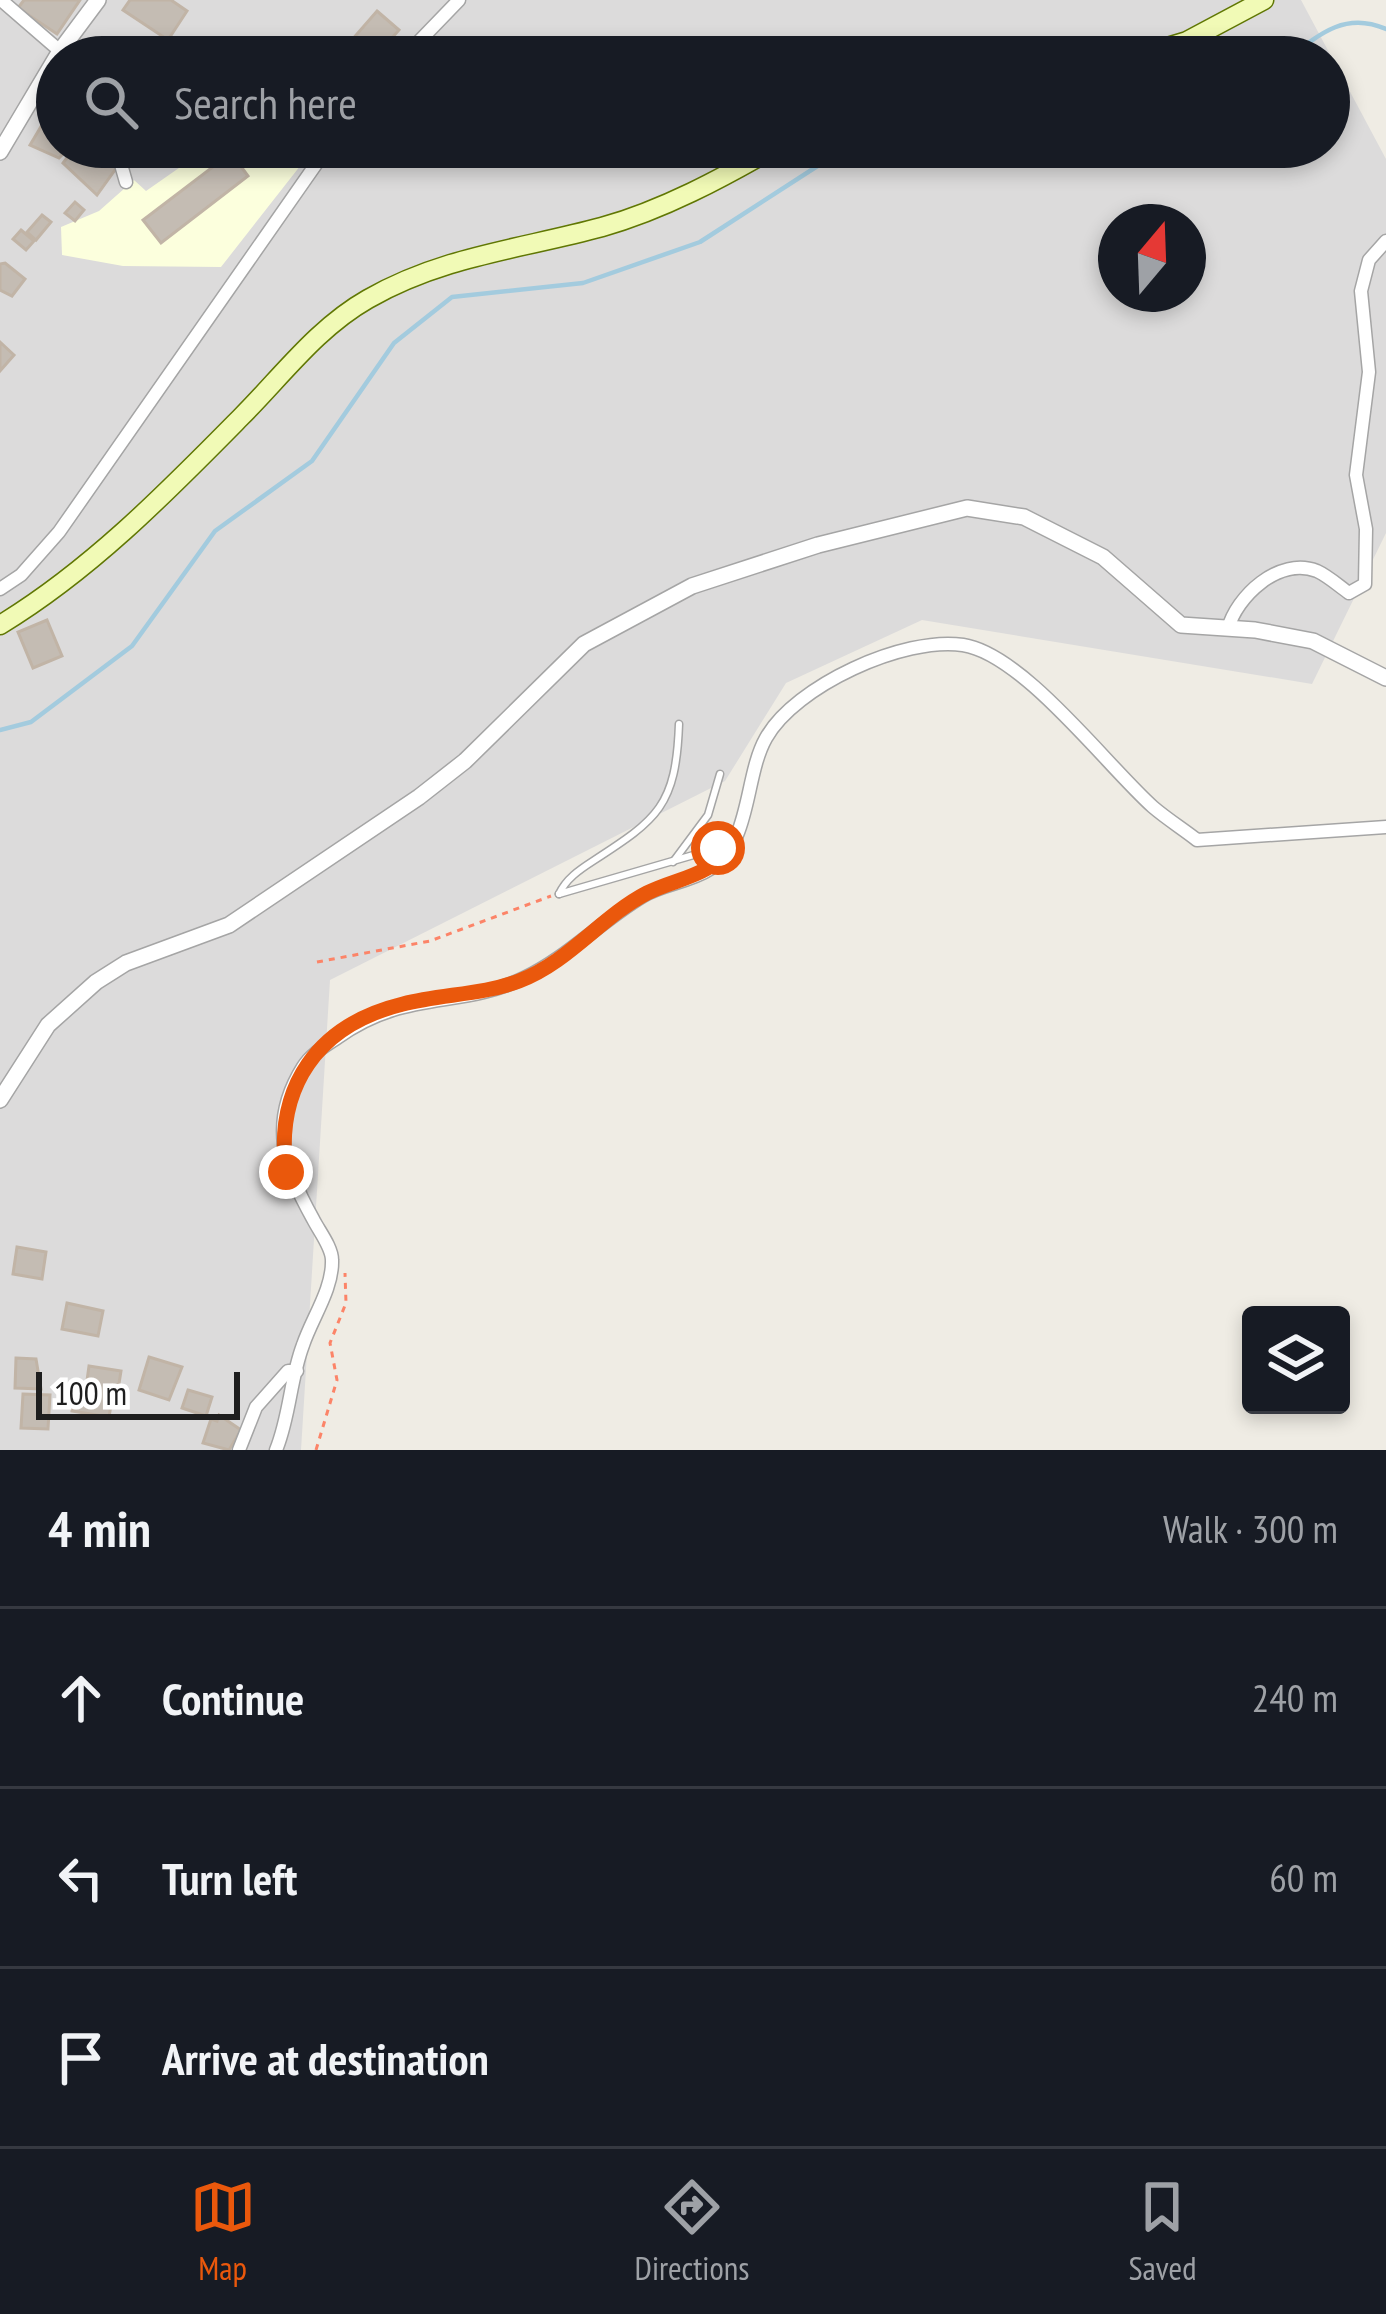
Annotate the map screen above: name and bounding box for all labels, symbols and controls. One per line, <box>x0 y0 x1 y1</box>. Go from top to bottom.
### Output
search box <box>36 36 1350 168</box>
icon: search <box>78 69 144 135</box>
text: Search here <box>174 73 357 131</box>
north arrow <box>1098 204 1206 312</box>
route start <box>691 821 745 875</box>
route end <box>259 1145 313 1199</box>
map controls <box>1242 1306 1350 1414</box>
button: layers <box>1242 1306 1350 1414</box>
scale bar <box>36 1366 240 1419</box>
text: 100 m <box>54 1371 127 1414</box>
text: 4 min <box>48 1495 151 1561</box>
text: Walk · 300 m <box>1163 1503 1338 1554</box>
icon: ahead <box>48 1665 114 1731</box>
text: Continue <box>162 1669 304 1727</box>
text: 240 m <box>1252 1672 1338 1723</box>
icon: left <box>48 1845 114 1911</box>
text: Turn left <box>162 1849 297 1907</box>
text: 60 m <box>1269 1852 1338 1903</box>
icon: arrive <box>48 2025 114 2091</box>
text: Arrive at destination <box>162 2029 489 2087</box>
tab: Map <box>190 2174 256 2289</box>
tab: Directions <box>635 2174 749 2289</box>
tab: Saved <box>1128 2174 1196 2289</box>

